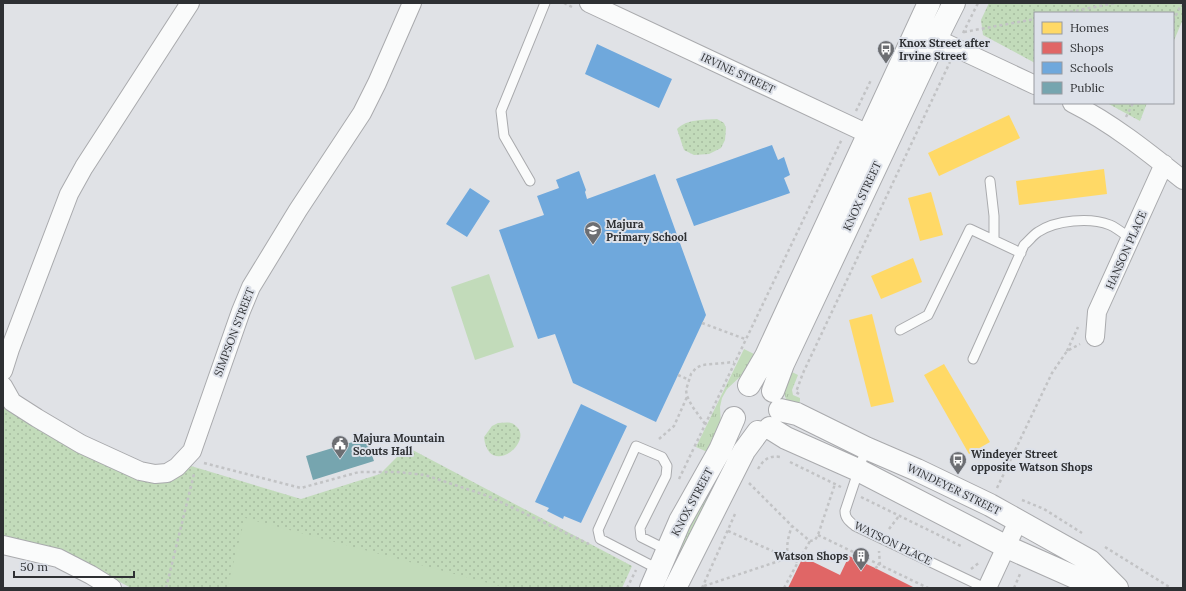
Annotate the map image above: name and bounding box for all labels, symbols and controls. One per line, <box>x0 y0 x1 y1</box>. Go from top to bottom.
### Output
legend <box>1034 12 1174 104</box>
text: Homes <box>1070 20 1109 35</box>
place label: Knox Street after Irvine Street <box>899 36 991 63</box>
bus stop icon: Knox Street after Irvine Street <box>876 39 896 64</box>
text: Shops <box>1070 40 1104 55</box>
street label: IRVINE STREET <box>699 50 777 96</box>
text: Schools <box>1070 60 1114 75</box>
text: Public <box>1070 80 1104 95</box>
street label: KNOX STREET <box>840 159 884 233</box>
street label: HANSON PLACE <box>1102 208 1150 291</box>
place label: Majura Primary School <box>606 217 688 244</box>
school or university icon: Majura Primary School <box>583 220 603 245</box>
street label: SIMPSON STREET <box>211 286 257 378</box>
place label: Majura Mountain Scouts Hall <box>353 431 445 458</box>
public building icon: Majura Mountain Scouts Hall <box>330 434 350 459</box>
place label: Windeyer Street opposite Watson Shops <box>971 447 1093 474</box>
bus stop icon: Windeyer Street opposite Watson Shops <box>948 450 968 475</box>
street label: WINDEYER STREET <box>905 460 1003 518</box>
street label: KNOX STREET <box>668 465 716 539</box>
street label: WATSON PLACE <box>852 518 934 568</box>
building icon: Watson Shops <box>851 546 871 571</box>
place label: Watson Shops <box>774 549 848 563</box>
scale bar <box>14 553 134 579</box>
text: 50 m <box>20 559 48 574</box>

